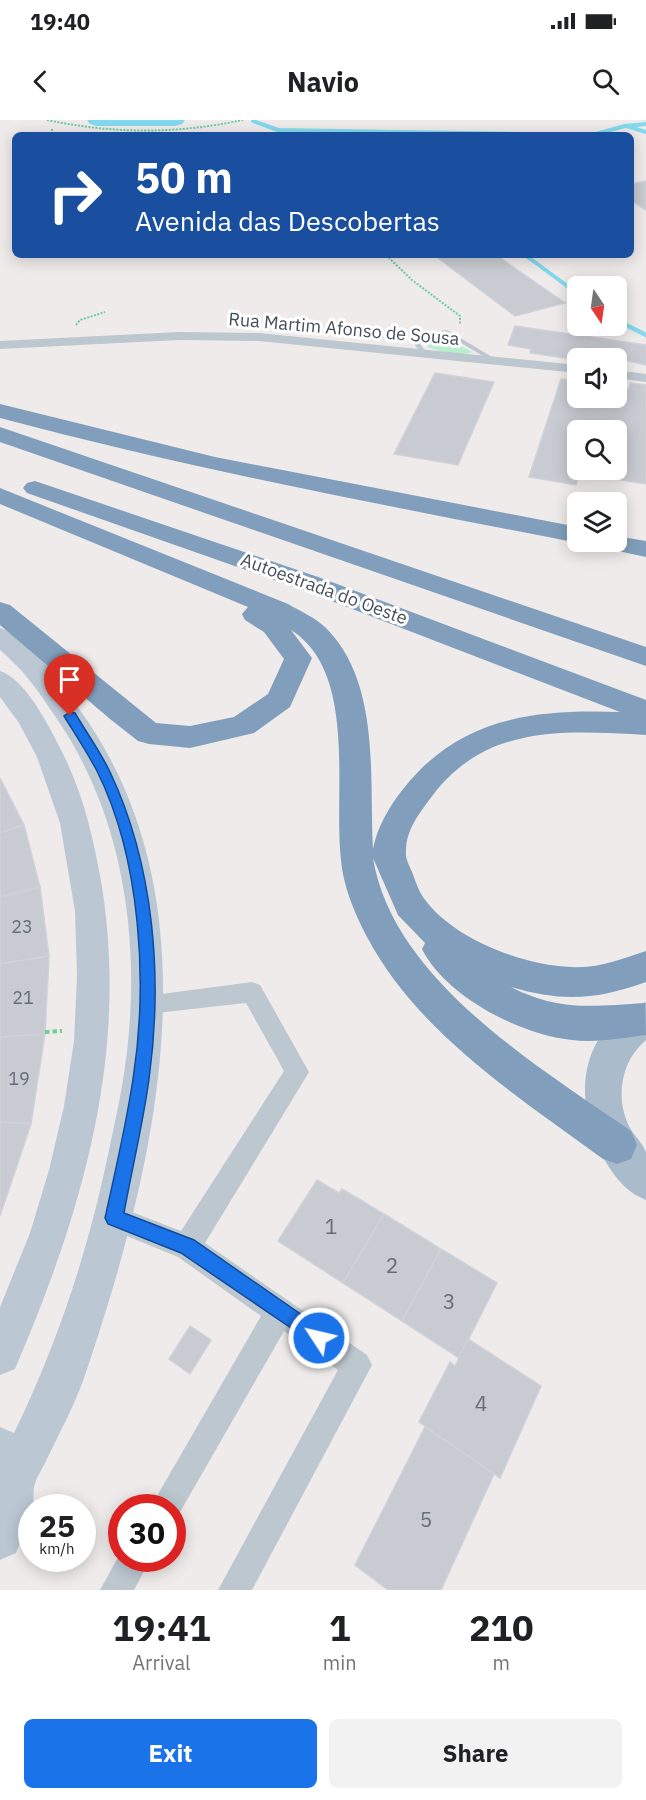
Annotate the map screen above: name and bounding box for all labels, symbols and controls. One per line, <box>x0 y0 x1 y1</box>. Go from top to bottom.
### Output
text: 19:40 <box>30 7 90 36</box>
text: Navio <box>287 64 359 99</box>
icon: back <box>24 65 57 98</box>
icon: search <box>589 65 622 98</box>
text: 50 m <box>135 150 233 205</box>
icon: right <box>36 156 114 234</box>
text: Avenida das Descobertas <box>135 203 440 238</box>
north arrow <box>567 276 627 336</box>
map controls <box>567 276 627 552</box>
street label: Rua Martim Afonso de Sousa <box>228 307 461 350</box>
button: sound <box>567 348 627 408</box>
button: search <box>567 420 627 480</box>
button: layers <box>567 492 627 552</box>
street label: Autoestrada do Oeste <box>238 548 411 629</box>
pin <box>44 654 95 716</box>
icon: arrive <box>53 663 86 696</box>
house number: 23 <box>11 915 33 938</box>
house number: 21 <box>12 986 34 1009</box>
house number: 19 <box>8 1067 30 1090</box>
house number: 1 <box>325 1212 337 1240</box>
house number: 2 <box>386 1251 398 1279</box>
house number: 3 <box>443 1287 455 1315</box>
position arrow <box>287 1306 351 1370</box>
house number: 4 <box>475 1389 487 1417</box>
speed limit sign: 30 <box>108 1494 186 1572</box>
house number: 5 <box>420 1505 432 1533</box>
text: 25 <box>39 1506 75 1545</box>
text: km/h <box>39 1539 75 1558</box>
text: 19:41 <box>112 1604 211 1651</box>
text: 1 <box>329 1604 351 1651</box>
text: 210 <box>469 1604 534 1651</box>
text: Arrival <box>132 1649 191 1676</box>
text: min <box>323 1649 357 1676</box>
text: m <box>493 1649 510 1676</box>
button: Exit <box>24 1719 317 1788</box>
button: Share <box>329 1719 622 1788</box>

